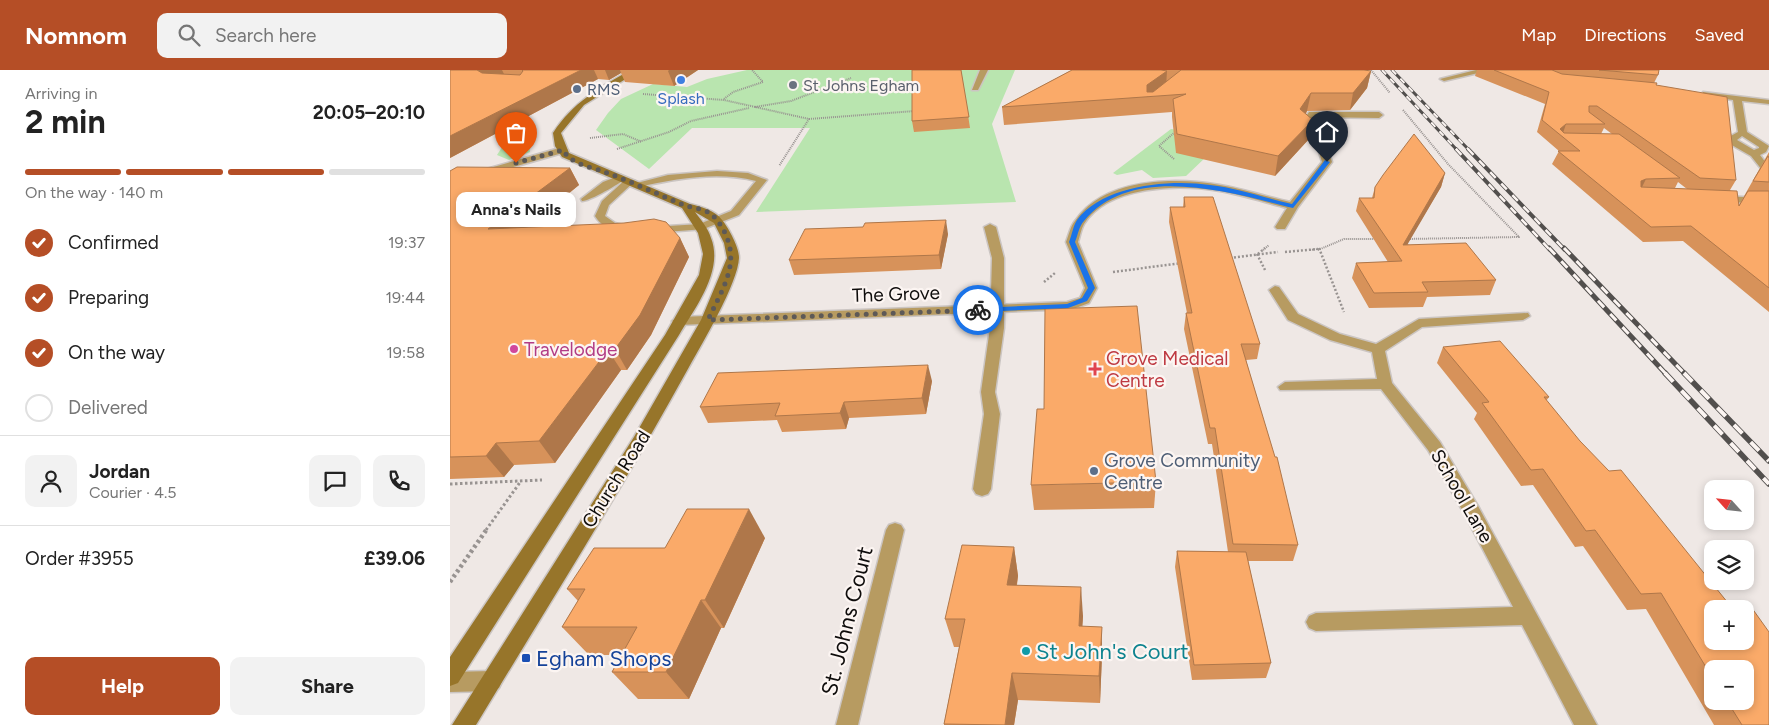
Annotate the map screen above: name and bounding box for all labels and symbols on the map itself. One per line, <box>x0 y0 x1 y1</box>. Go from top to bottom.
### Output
marker: Splash <box>675 74 687 86</box>
place label: St Johns Egham <box>803 76 919 95</box>
marker: St Johns Egham <box>787 79 799 91</box>
place label: RMS <box>587 80 621 99</box>
marker: RMS <box>571 83 583 95</box>
place label: Splash <box>657 89 705 108</box>
pin <box>1306 111 1348 162</box>
pin <box>495 112 537 163</box>
callout: Anna's Nails <box>456 193 576 228</box>
street label: The Grove <box>852 281 940 307</box>
courier <box>953 285 1003 335</box>
place label: Travelodge <box>524 338 617 361</box>
marker: Travelodge <box>508 343 520 355</box>
place label: Grove Medical Centre <box>1106 347 1229 392</box>
marker: Grove Medical Centre <box>1088 362 1102 376</box>
street label: Church Road <box>577 426 655 532</box>
street label: School Lane <box>1426 445 1498 547</box>
place label: Grove Community Centre <box>1104 449 1260 494</box>
marker: Grove Community Centre <box>1088 465 1100 477</box>
north arrow <box>1704 480 1754 530</box>
street label: St. Johns Court <box>815 544 879 698</box>
place label: St John's Court <box>1036 638 1189 665</box>
place label: Egham Shops <box>536 645 671 672</box>
marker: St John's Court <box>1020 645 1032 657</box>
marker: Egham Shops <box>520 652 532 664</box>

